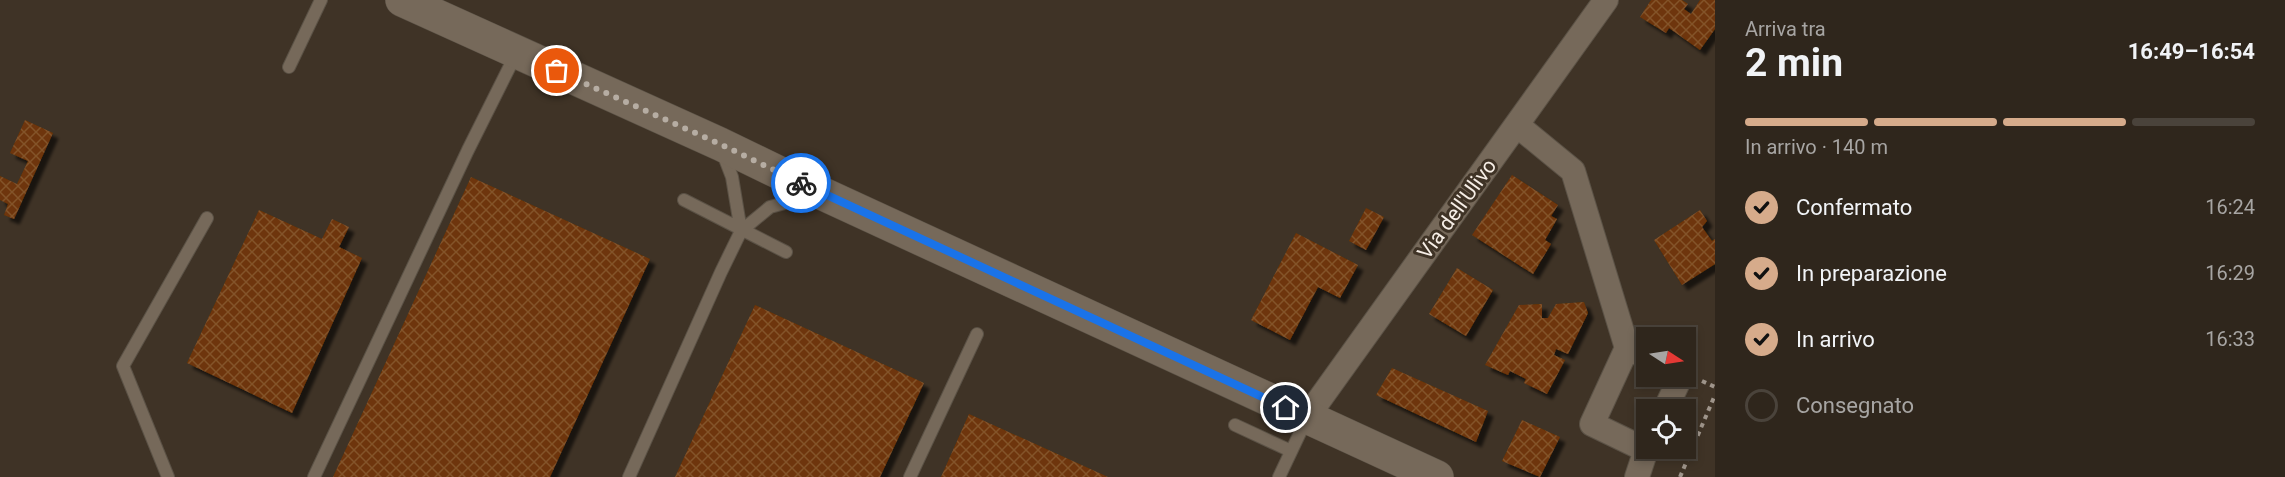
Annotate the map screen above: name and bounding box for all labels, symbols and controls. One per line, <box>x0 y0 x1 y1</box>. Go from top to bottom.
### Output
text: Arriva tra <box>1745 17 1826 41</box>
text: 16:49–16:54 <box>2128 39 2255 64</box>
text: 2 min <box>1745 40 1843 86</box>
pin <box>531 45 582 96</box>
icon: bag <box>540 54 573 87</box>
text: In arrivo · 140 m <box>1745 135 1888 159</box>
courier <box>771 153 831 213</box>
street label: Via dell'Ulivo <box>1413 154 1501 264</box>
icon: bike <box>785 167 818 200</box>
icon: check <box>1745 191 1778 224</box>
text: Confermato <box>1796 195 1912 220</box>
text: 16:24 <box>2205 195 2255 219</box>
icon: check <box>1745 257 1778 290</box>
text: In preparazione <box>1796 261 1947 286</box>
text: 16:29 <box>2205 261 2255 285</box>
icon: check <box>1745 323 1778 356</box>
north arrow <box>1636 327 1696 387</box>
map controls <box>1636 327 1696 459</box>
text: In arrivo <box>1796 327 1875 352</box>
text: 16:33 <box>2205 327 2255 351</box>
pin <box>1260 382 1311 433</box>
icon: home <box>1269 391 1302 424</box>
text: Consegnato <box>1796 393 1914 418</box>
button: locate <box>1636 399 1696 459</box>

